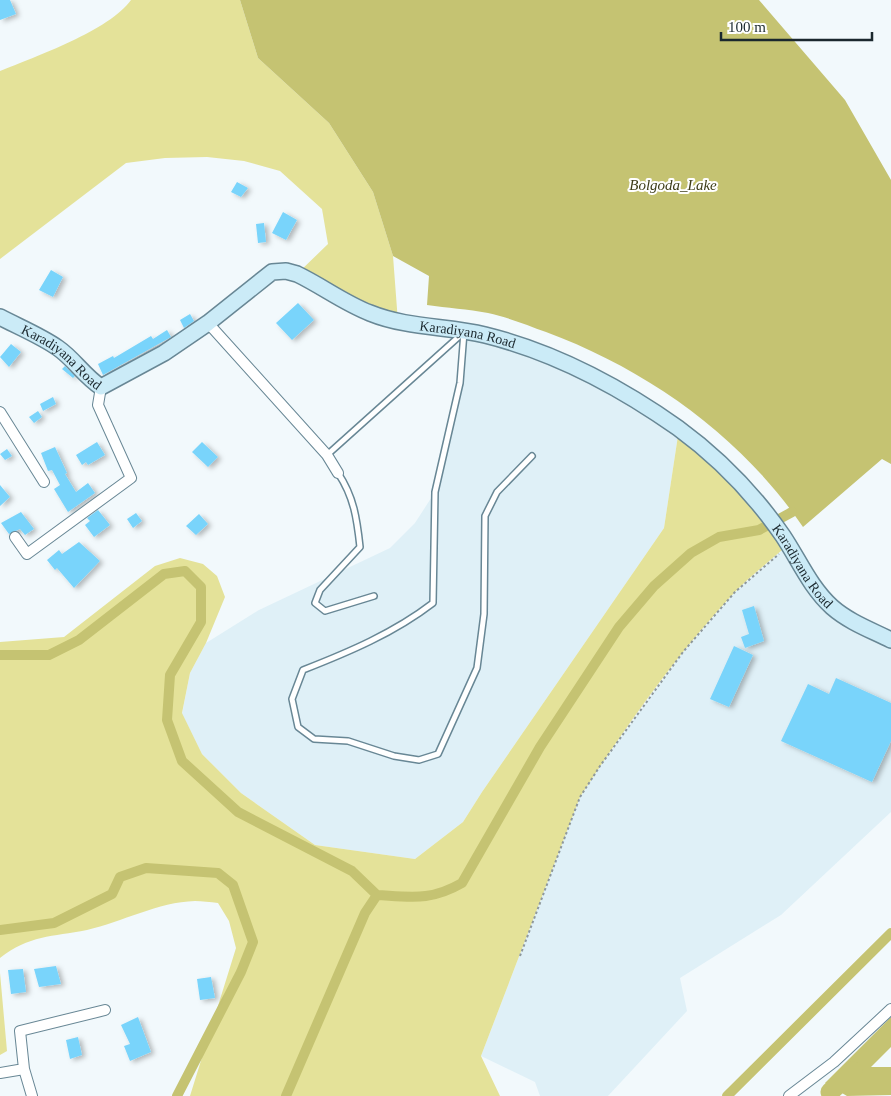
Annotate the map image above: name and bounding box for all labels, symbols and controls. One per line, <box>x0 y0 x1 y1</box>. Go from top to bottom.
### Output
scale bar <box>721 10 872 42</box>
text: 100 m <box>728 19 766 35</box>
water label: Bolgoda_Lake <box>629 177 717 193</box>
street label: Karadiyana Road <box>419 318 517 351</box>
street label: Karadiyana Road <box>19 322 104 393</box>
street label: Karadiyana Road <box>769 521 836 611</box>

